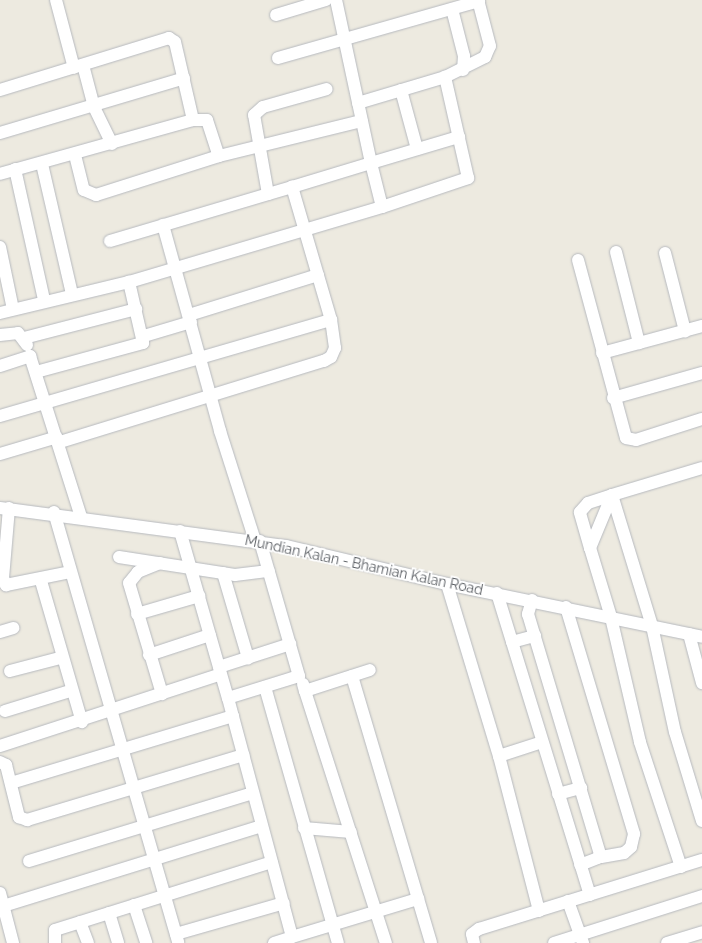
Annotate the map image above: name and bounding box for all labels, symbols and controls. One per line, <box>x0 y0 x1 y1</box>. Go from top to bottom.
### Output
street label: Mundian Kalan - Bhamian Kalan Road <box>243 532 485 598</box>

